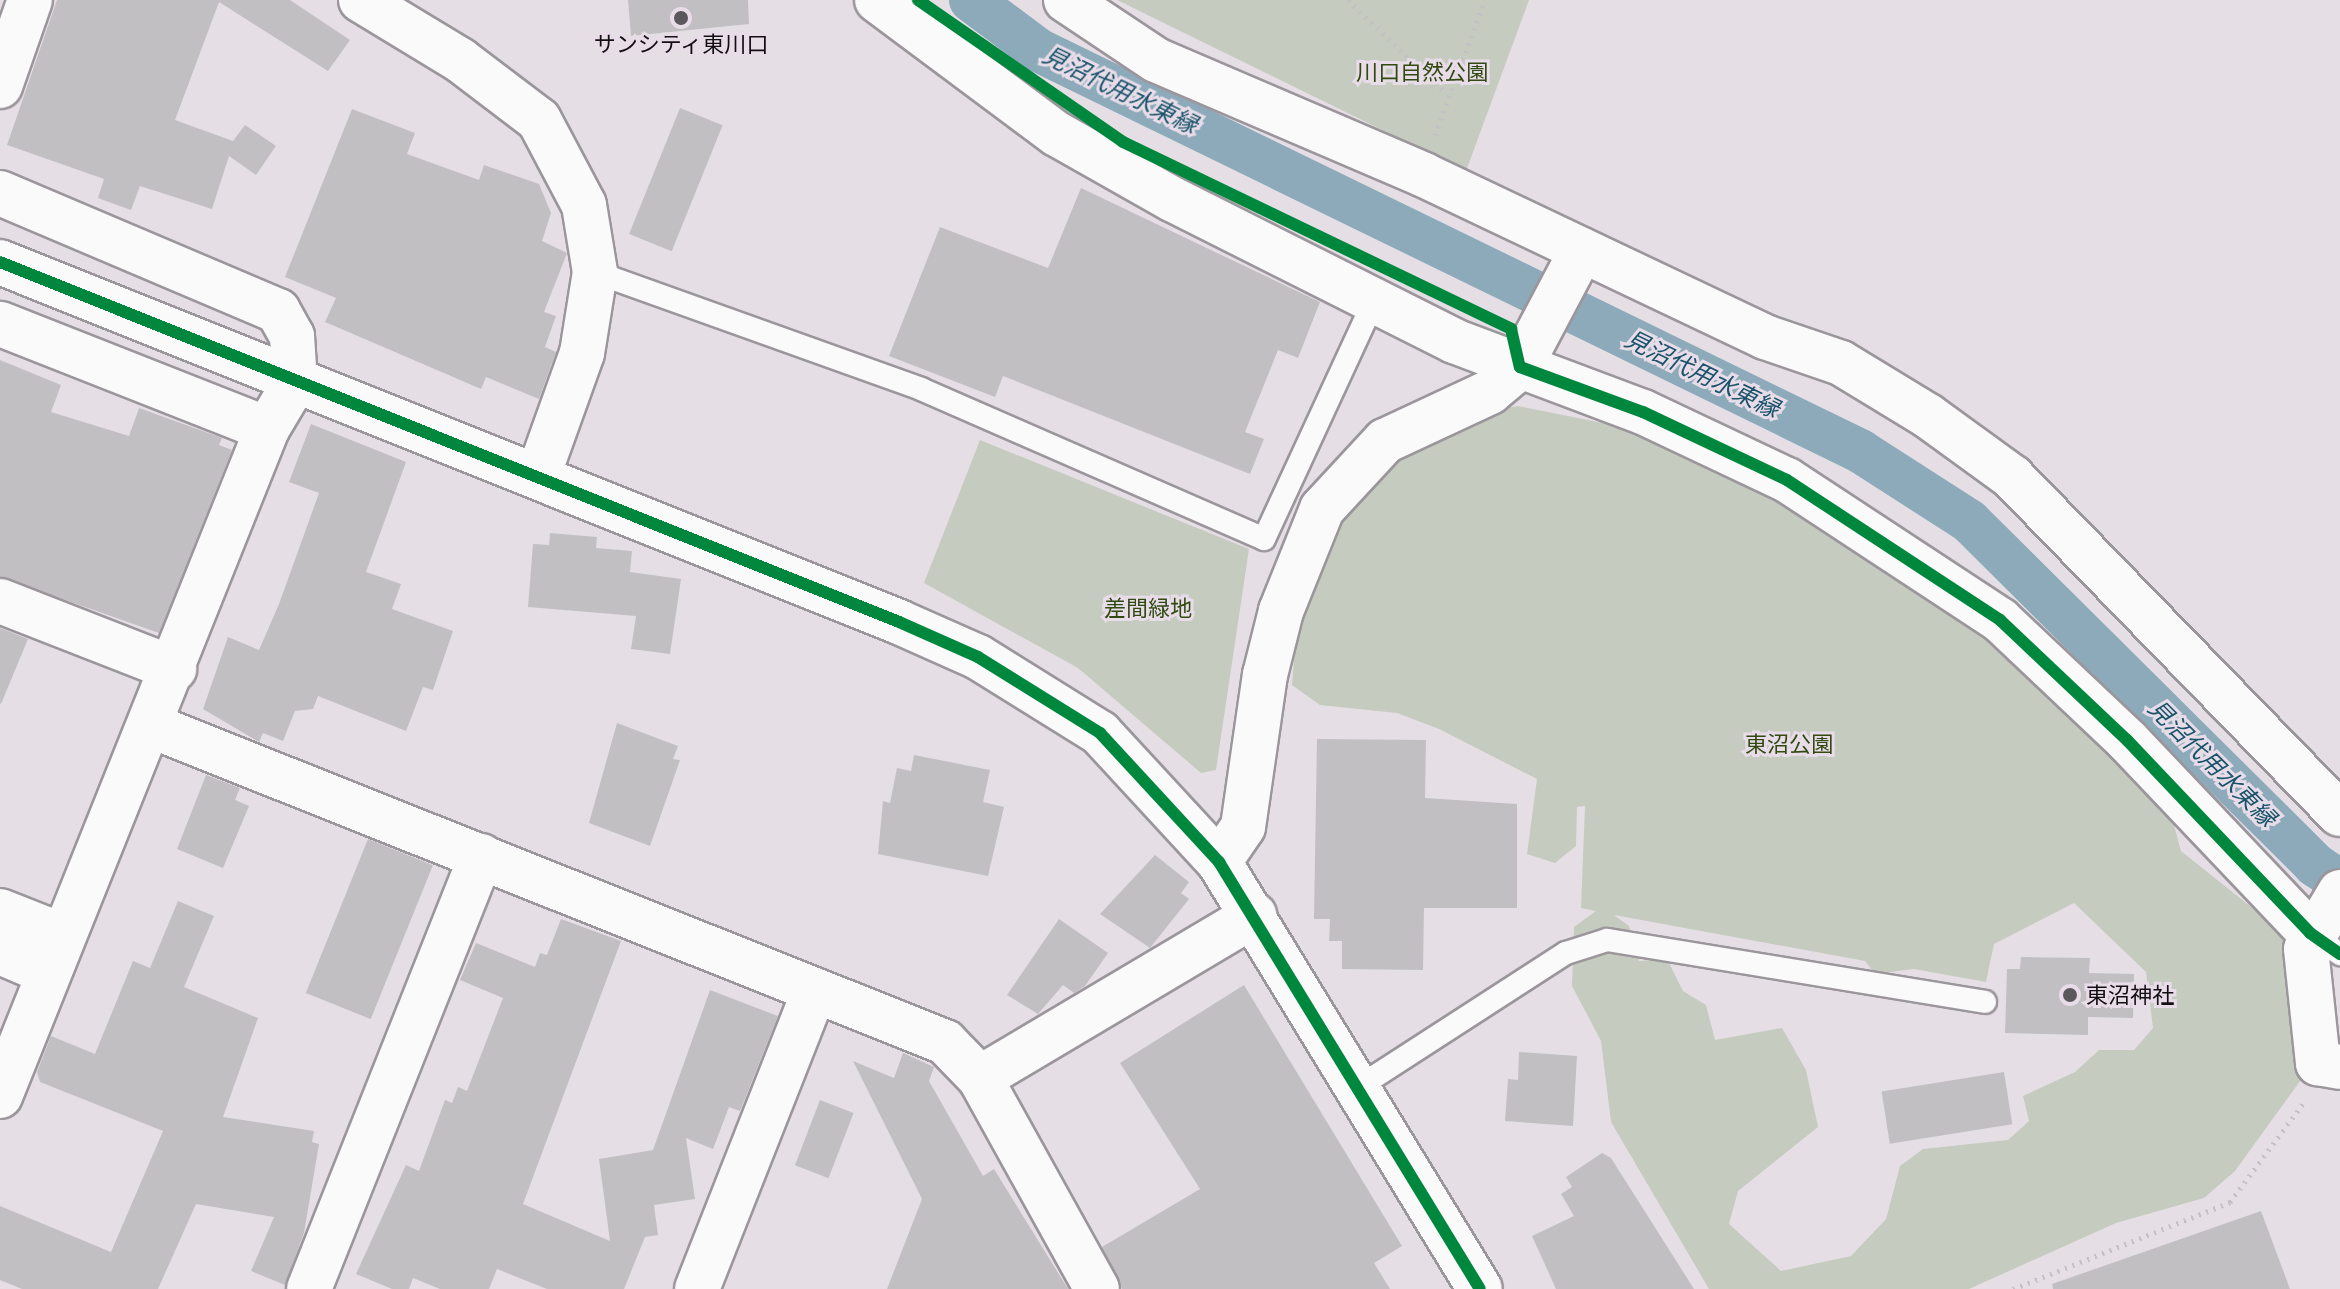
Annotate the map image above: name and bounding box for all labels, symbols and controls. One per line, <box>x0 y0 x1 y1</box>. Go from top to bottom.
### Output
marker: サンシティ東川口 <box>672 9 690 27</box>
place label: サンシティ東川口 <box>593 31 769 57</box>
water label: 見沼代用水東縁 <box>1038 40 1202 140</box>
park label: 川口自然公園 <box>1356 59 1488 85</box>
water label: 見沼代用水東縁 <box>1620 324 1784 424</box>
park label: 差間緑地 <box>1104 595 1192 621</box>
water label: 見沼代用水東縁 <box>2142 693 2282 833</box>
park label: 東沼公園 <box>1745 731 1833 757</box>
place label: 東沼神社 <box>2086 982 2174 1008</box>
marker: 東沼神社 <box>2061 986 2079 1004</box>

